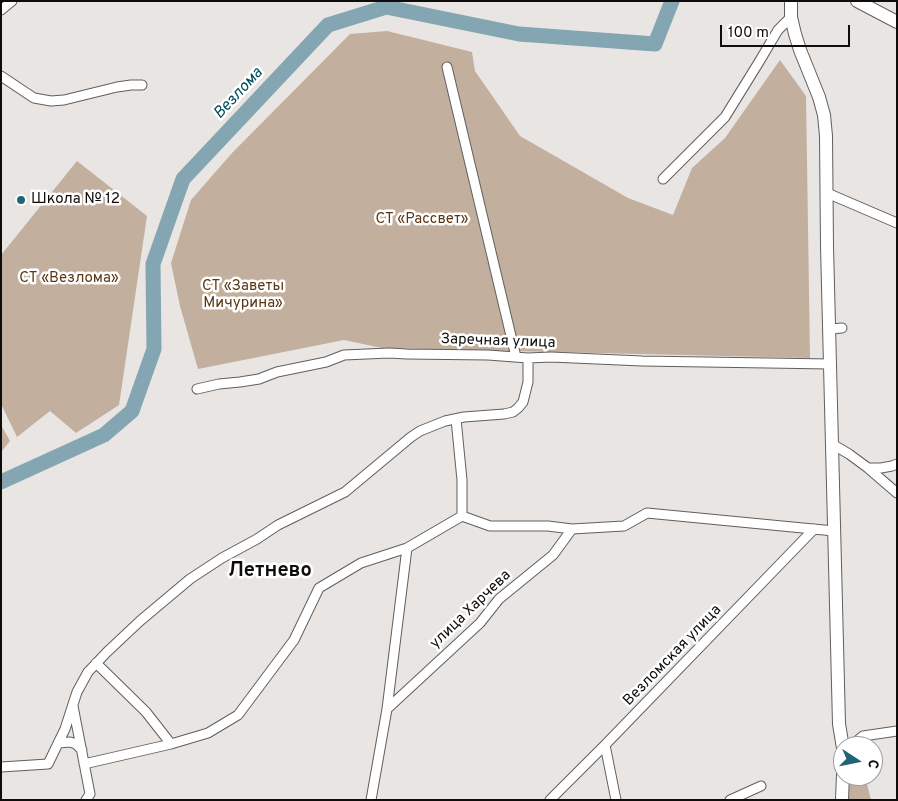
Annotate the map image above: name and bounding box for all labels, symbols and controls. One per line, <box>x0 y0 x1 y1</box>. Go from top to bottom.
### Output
scale bar <box>723 15 853 47</box>
text: 100 m <box>728 24 769 43</box>
water label: Везлома <box>210 64 268 124</box>
place label: Школа № 12 <box>31 191 120 209</box>
marker: Школа № 12 <box>15 194 27 206</box>
park label: СТ «Рассвет» <box>375 211 469 229</box>
park label: СТ «Везлома» <box>19 270 119 288</box>
park label: СТ «Заветы Мичурина» <box>202 278 284 313</box>
street label: Заречная улица <box>440 331 556 353</box>
district label: Летнево <box>228 560 312 584</box>
street label: улица Харчева <box>427 567 515 653</box>
street label: Везломская улица <box>620 602 726 710</box>
north arrow <box>833 736 883 786</box>
text: С <box>863 758 881 770</box>

